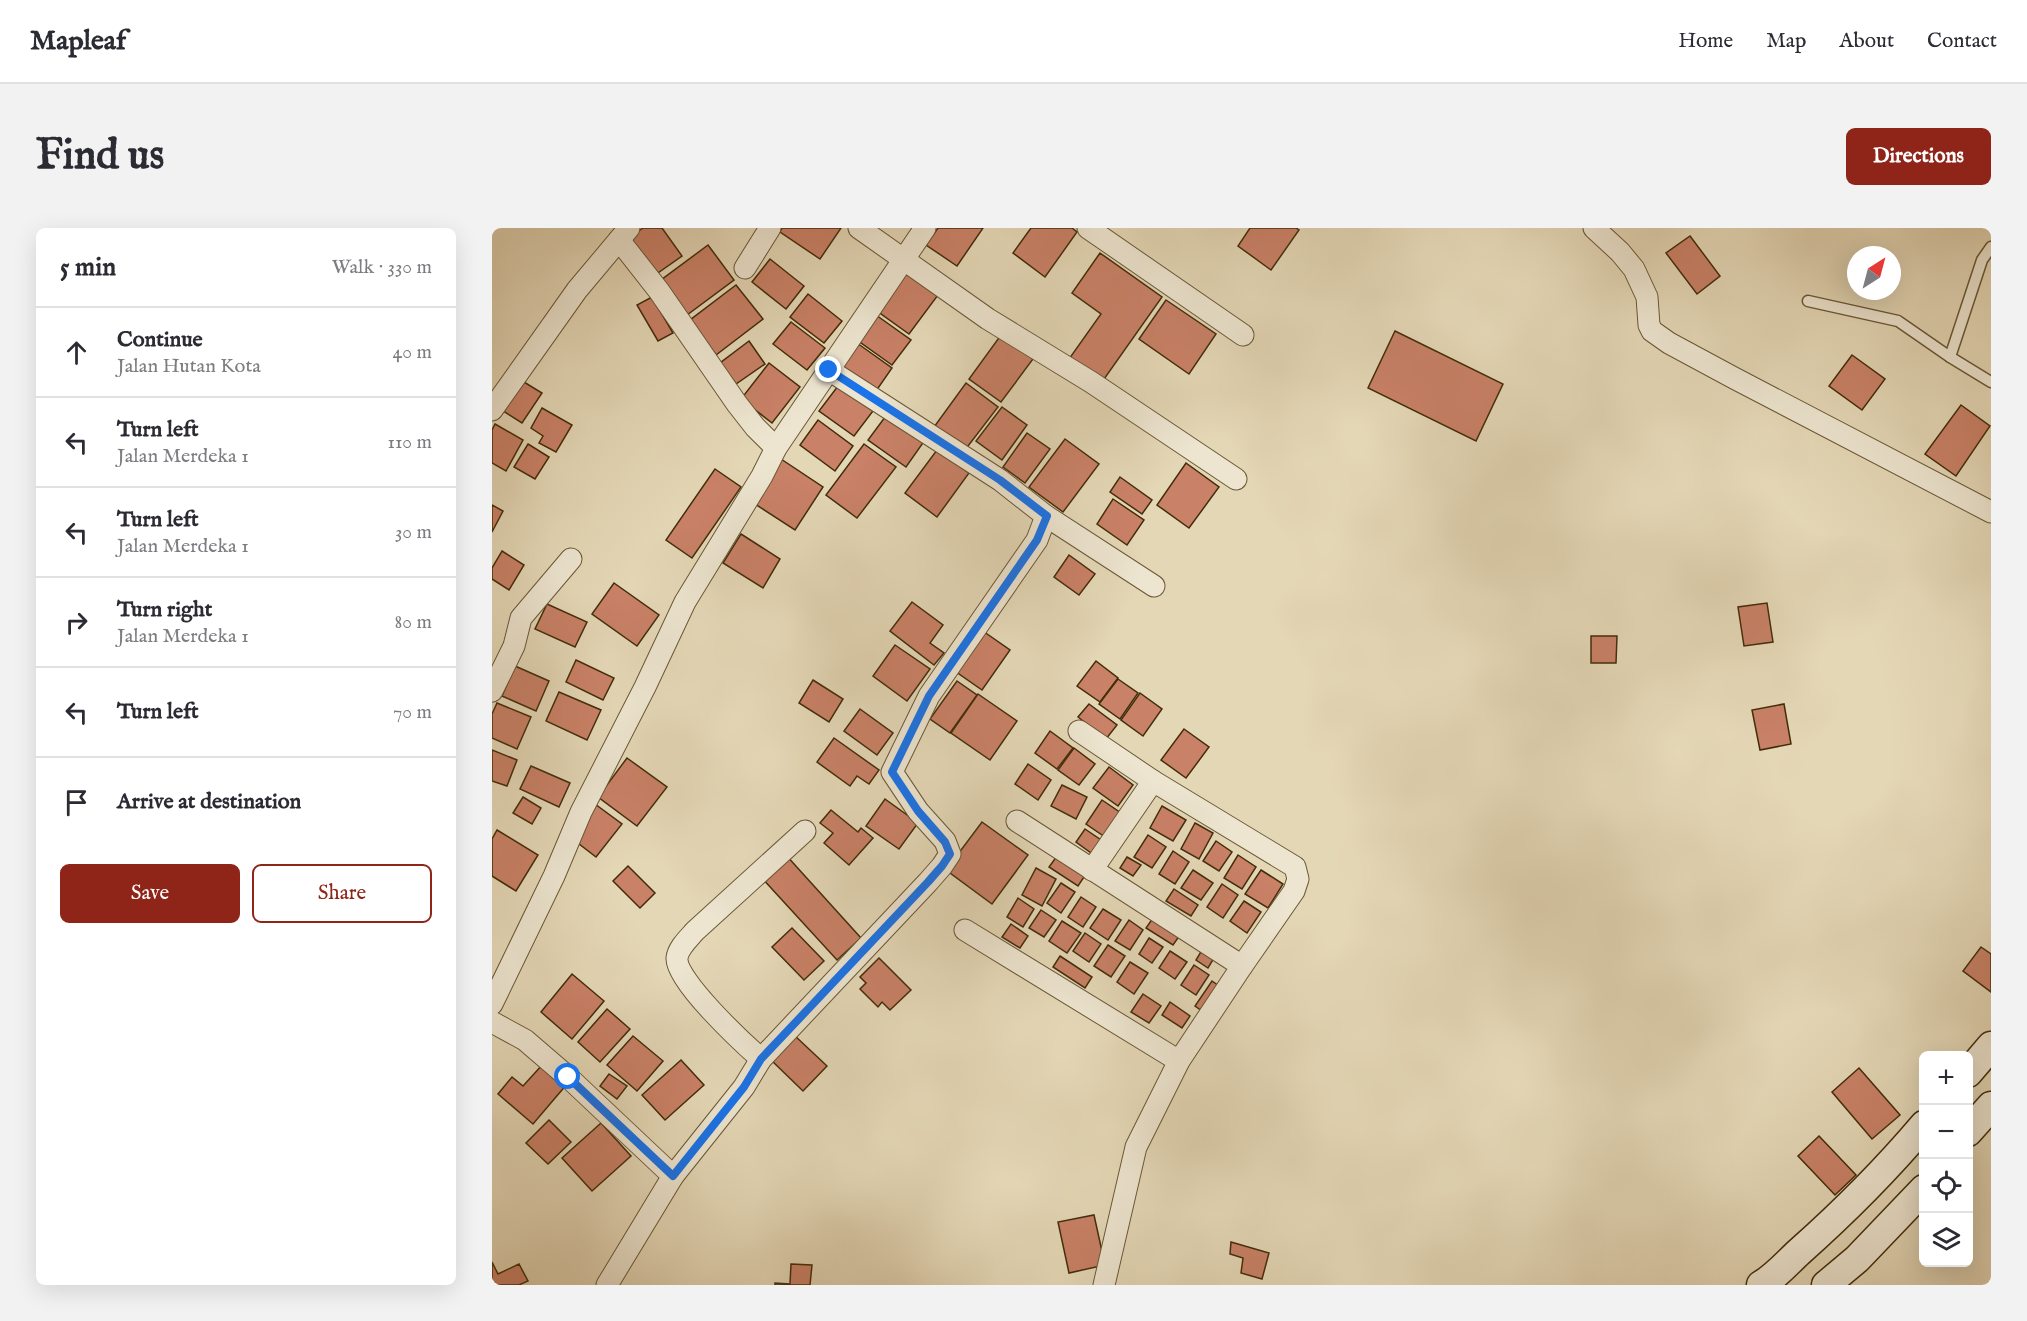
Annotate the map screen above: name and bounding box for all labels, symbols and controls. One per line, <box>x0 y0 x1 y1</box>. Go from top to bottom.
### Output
text: Mapleaf <box>30 24 126 59</box>
text: Home <box>1678 28 1733 55</box>
text: Map <box>1766 28 1806 55</box>
text: About <box>1839 28 1894 55</box>
text: Contact <box>1927 28 1997 55</box>
button: Directions <box>1846 128 1991 185</box>
text: Find us <box>36 130 164 183</box>
north arrow <box>1847 246 1901 300</box>
text: 5 min <box>60 251 116 284</box>
text: Walk · 330 m <box>332 255 432 280</box>
text: Continue <box>117 326 203 354</box>
icon: ahead <box>60 336 93 369</box>
text: 40 m <box>393 340 432 365</box>
text: Jalan Hutan Kota <box>117 354 261 379</box>
route end <box>815 356 841 382</box>
text: Turn left <box>117 416 199 444</box>
icon: left <box>60 426 93 459</box>
text: 110 m <box>388 430 432 455</box>
text: Jalan Merdeka 1 <box>117 444 249 469</box>
text: Turn left <box>117 506 199 534</box>
icon: left <box>60 516 93 549</box>
text: 30 m <box>395 520 432 545</box>
text: Jalan Merdeka 1 <box>117 534 249 559</box>
text: Turn right <box>117 596 212 624</box>
icon: right <box>60 606 93 639</box>
text: 80 m <box>395 610 432 635</box>
text: Jalan Merdeka 1 <box>117 624 249 649</box>
icon: left <box>60 696 93 729</box>
text: Turn left <box>117 698 199 726</box>
text: 70 m <box>393 700 432 725</box>
icon: arrive <box>60 786 93 819</box>
text: Arrive at destination <box>117 788 301 816</box>
button: Save <box>60 864 240 923</box>
button: Share <box>252 864 432 923</box>
map controls <box>1919 1051 1973 1267</box>
button: + <box>1919 1051 1973 1105</box>
route start <box>554 1063 580 1089</box>
button: − <box>1919 1105 1973 1159</box>
button: locate <box>1919 1159 1973 1213</box>
button: layers <box>1919 1213 1973 1267</box>

